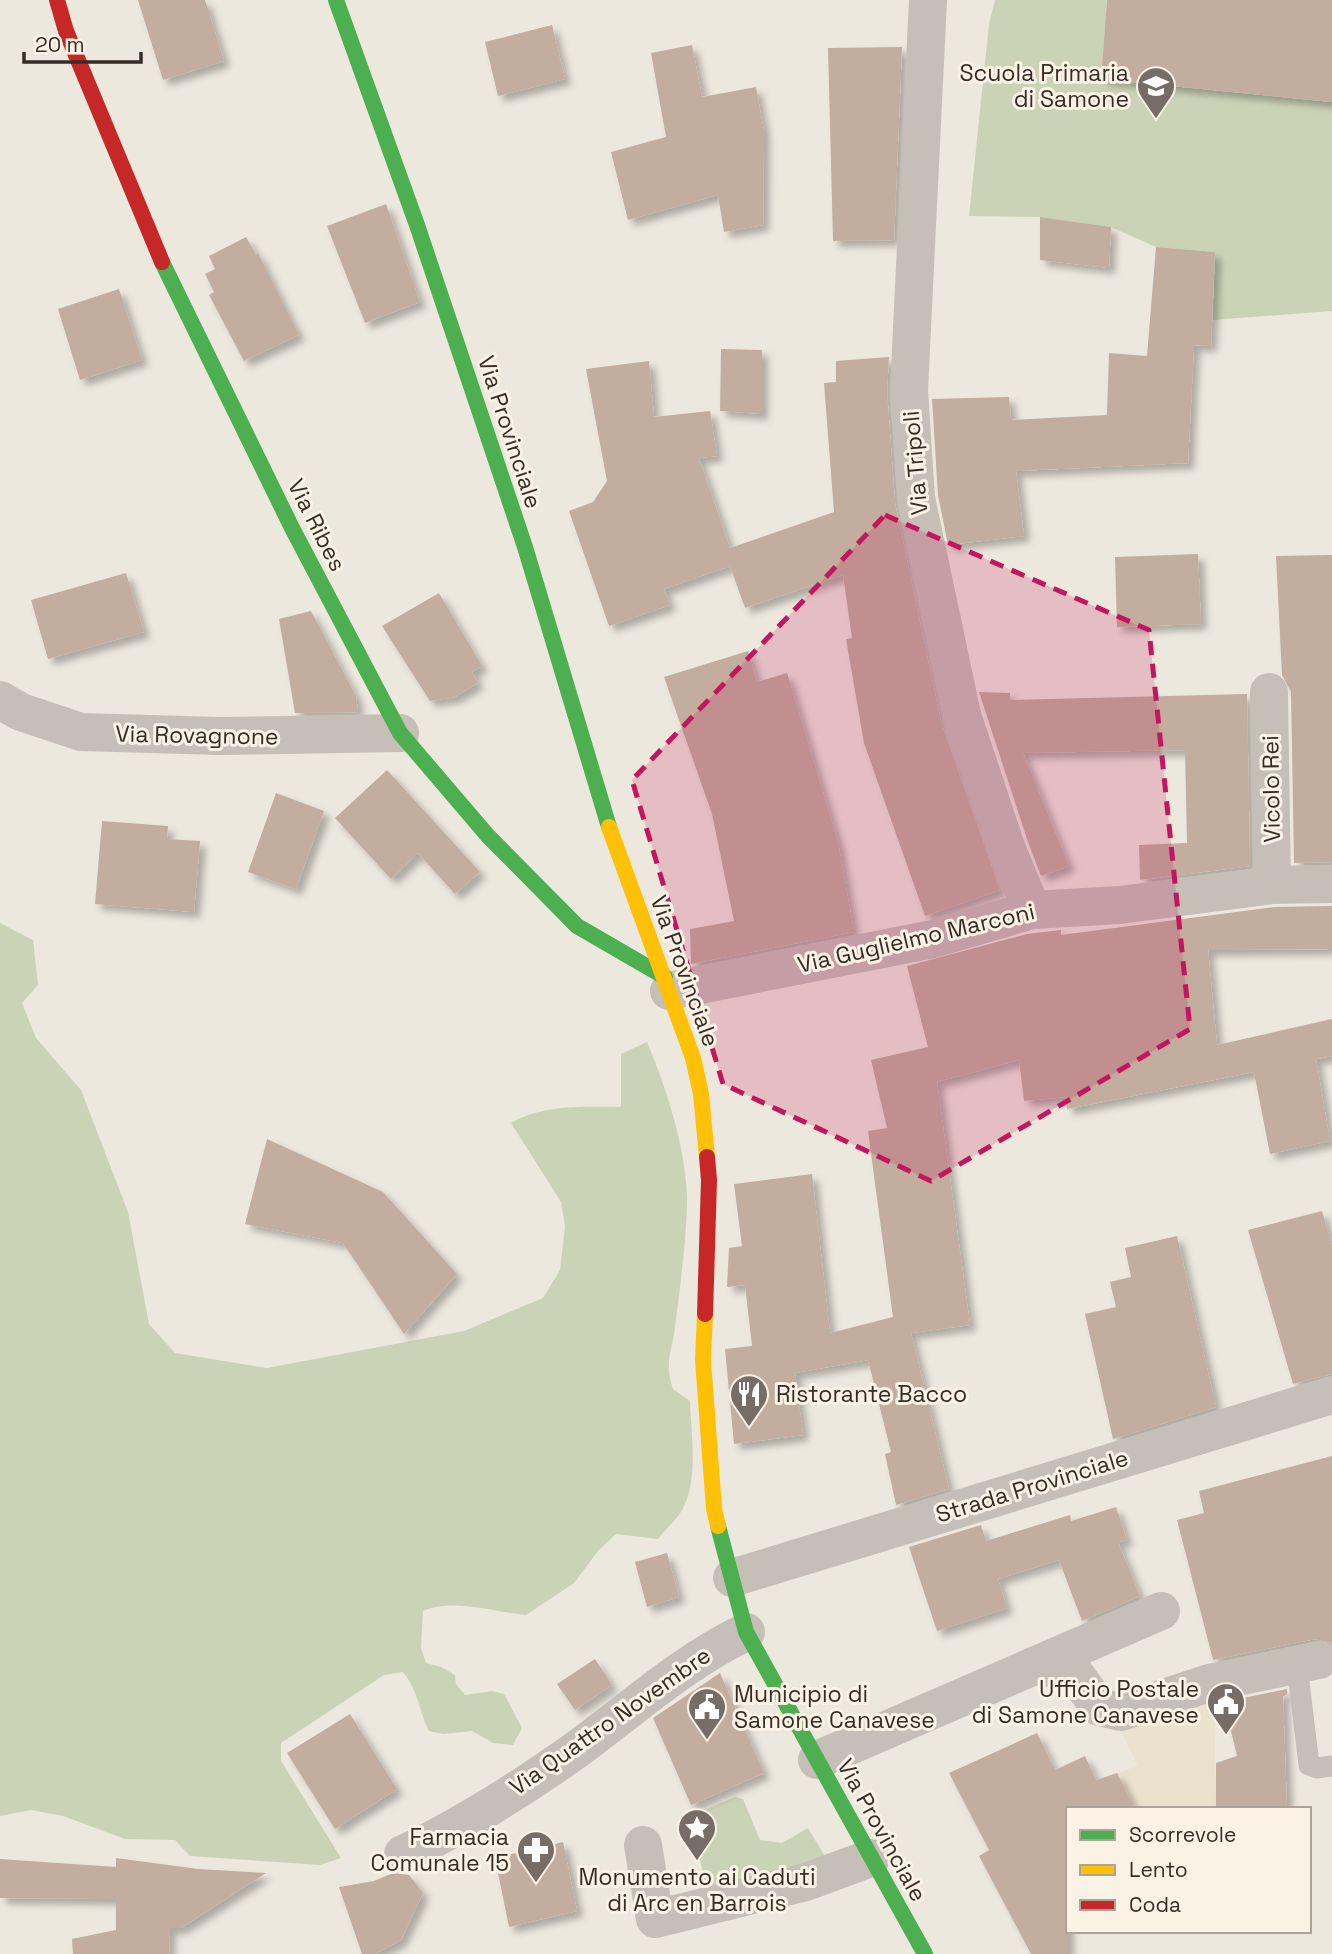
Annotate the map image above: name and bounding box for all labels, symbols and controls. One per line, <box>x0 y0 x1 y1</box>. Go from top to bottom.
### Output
scale bar <box>24 21 142 65</box>
text: 20 m <box>35 31 85 58</box>
place label: Scuola Primaria di Samone <box>959 58 1129 114</box>
school or university icon: Scuola Primaria di Samone <box>1135 65 1177 120</box>
street label: Via Provinciale <box>471 352 549 512</box>
street label: Via Tripoli <box>895 409 935 517</box>
street label: Via Ribes <box>281 474 353 576</box>
street label: Via Rovagnone <box>115 719 279 751</box>
street label: Vicolo Rei <box>1255 735 1287 843</box>
street label: Via Provinciale <box>644 891 726 1051</box>
street label: Via Guglielmo Marconi <box>794 896 1038 980</box>
restaurant icon: Ristorante Bacco <box>728 1373 770 1428</box>
place label: Ristorante Bacco <box>776 1379 967 1409</box>
street label: Strada Provinciale <box>932 1442 1132 1530</box>
street label: Via Quattro Novembre <box>503 1640 717 1802</box>
place label: Ufficio Postale di Samone Canavese <box>972 1674 1199 1730</box>
place label: Municipio di Samone Canavese <box>734 1679 935 1735</box>
public building icon: Ufficio Postale di Samone Canavese <box>1205 1681 1247 1736</box>
public building icon: Municipio di Samone Canavese <box>686 1686 728 1741</box>
street label: Via Provinciale <box>830 1753 934 1907</box>
place icon: Monumento ai Caduti di Arc en Barrois <box>676 1807 718 1862</box>
legend <box>1066 1807 1311 1933</box>
text: Scorrevole <box>1129 1821 1236 1848</box>
place label: Farmacia Comunale 15 <box>370 1822 509 1878</box>
pharmacy icon: Farmacia Comunale 15 <box>515 1829 557 1884</box>
text: Lento <box>1129 1856 1188 1883</box>
place label: Monumento ai Caduti di Arc en Barrois <box>578 1862 816 1918</box>
text: Coda <box>1129 1891 1181 1918</box>

